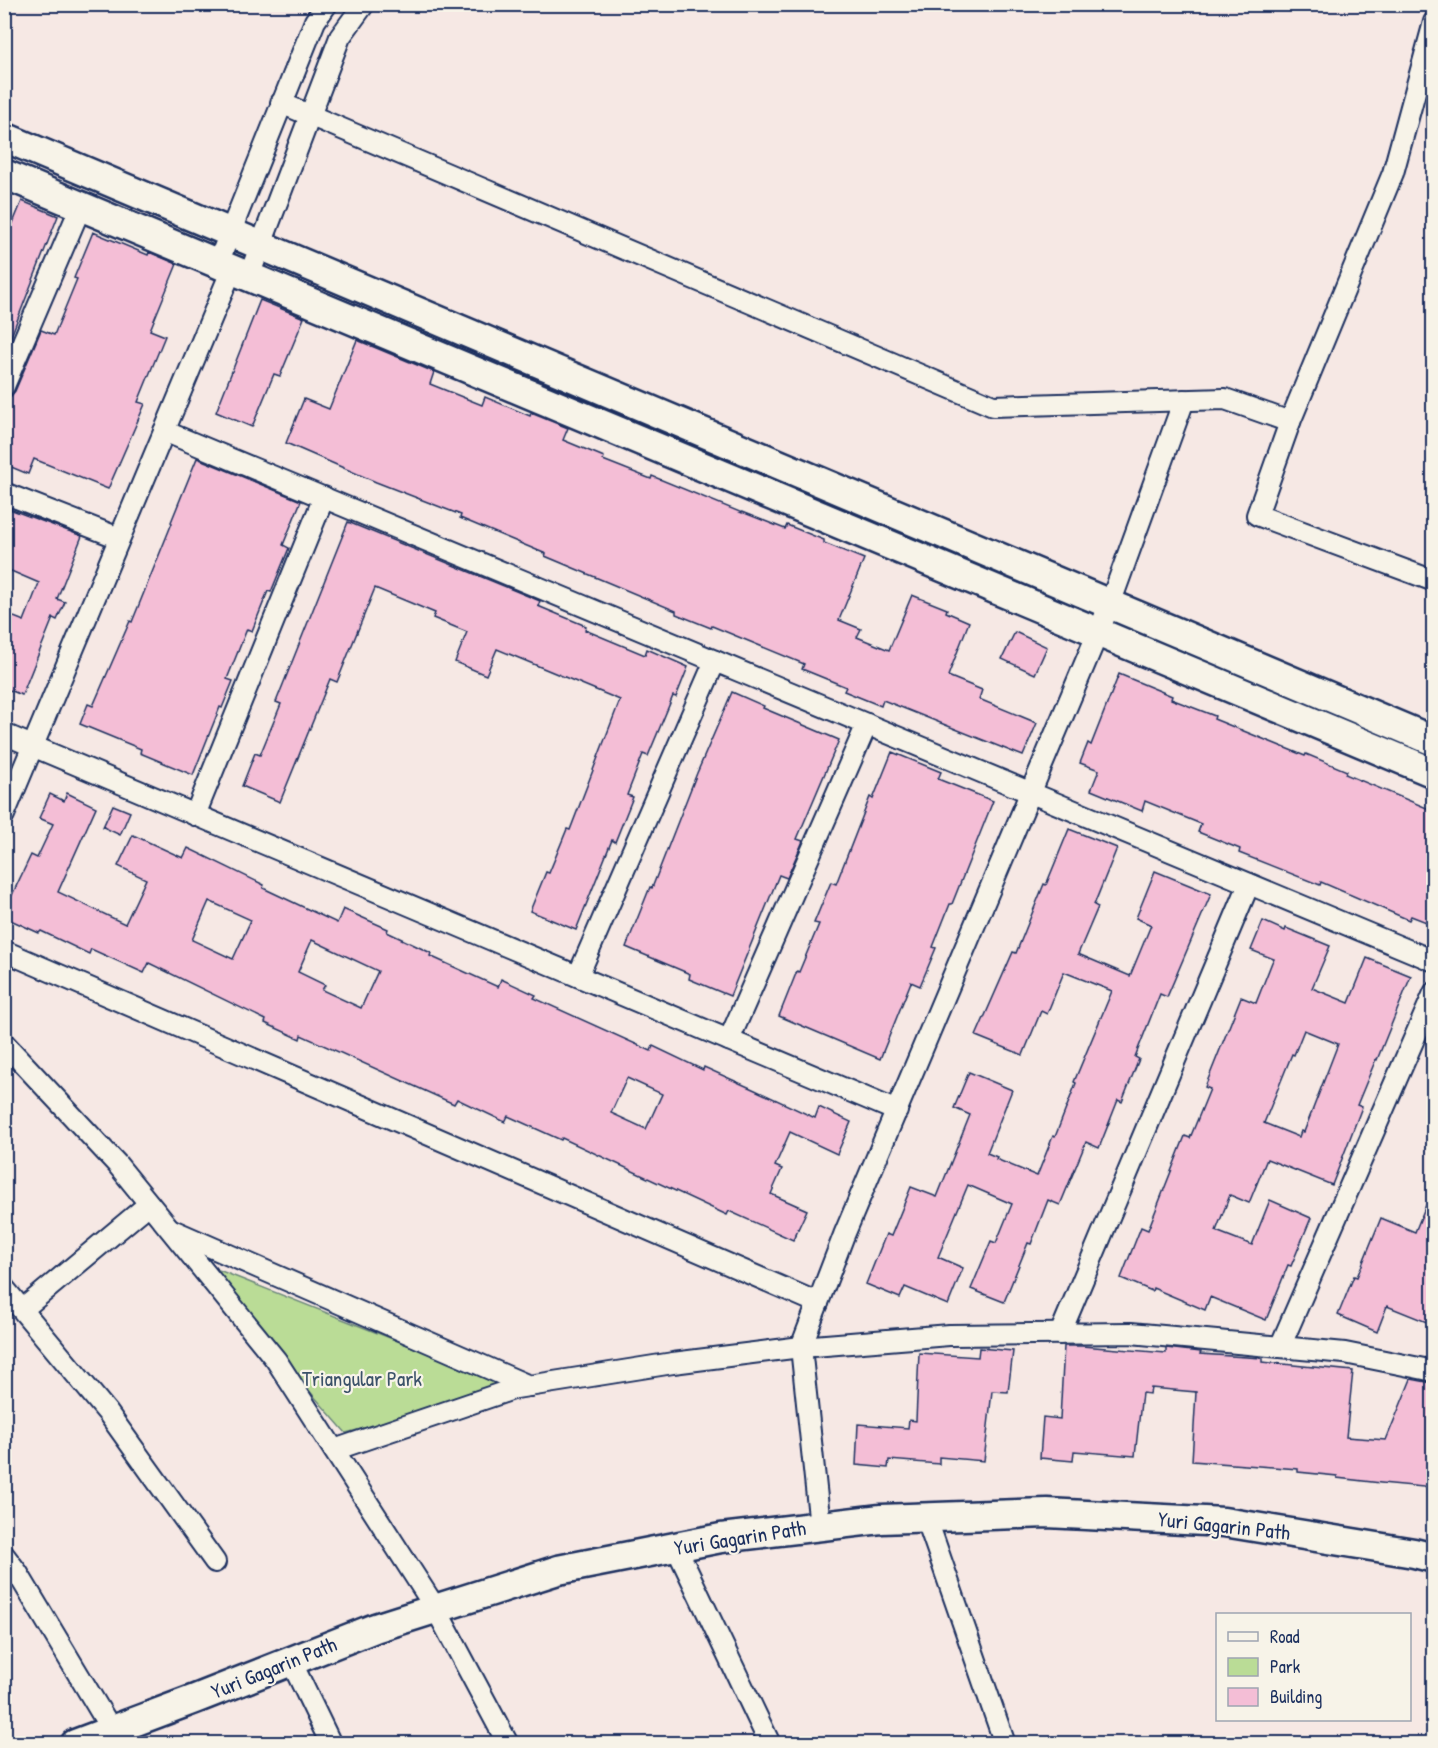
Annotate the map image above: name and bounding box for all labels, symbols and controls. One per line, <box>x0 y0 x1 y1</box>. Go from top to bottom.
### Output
park label: Triangular Park <box>302 1364 422 1393</box>
street label: Yuri Gagarin Path <box>1157 1504 1292 1547</box>
street label: Yuri Gagarin Path <box>672 1513 808 1562</box>
legend <box>1216 1613 1411 1721</box>
text: Road <box>1270 1624 1300 1649</box>
street label: Yuri Gagarin Path <box>207 1629 341 1706</box>
text: Park <box>1270 1654 1301 1679</box>
text: Building <box>1270 1684 1322 1709</box>

